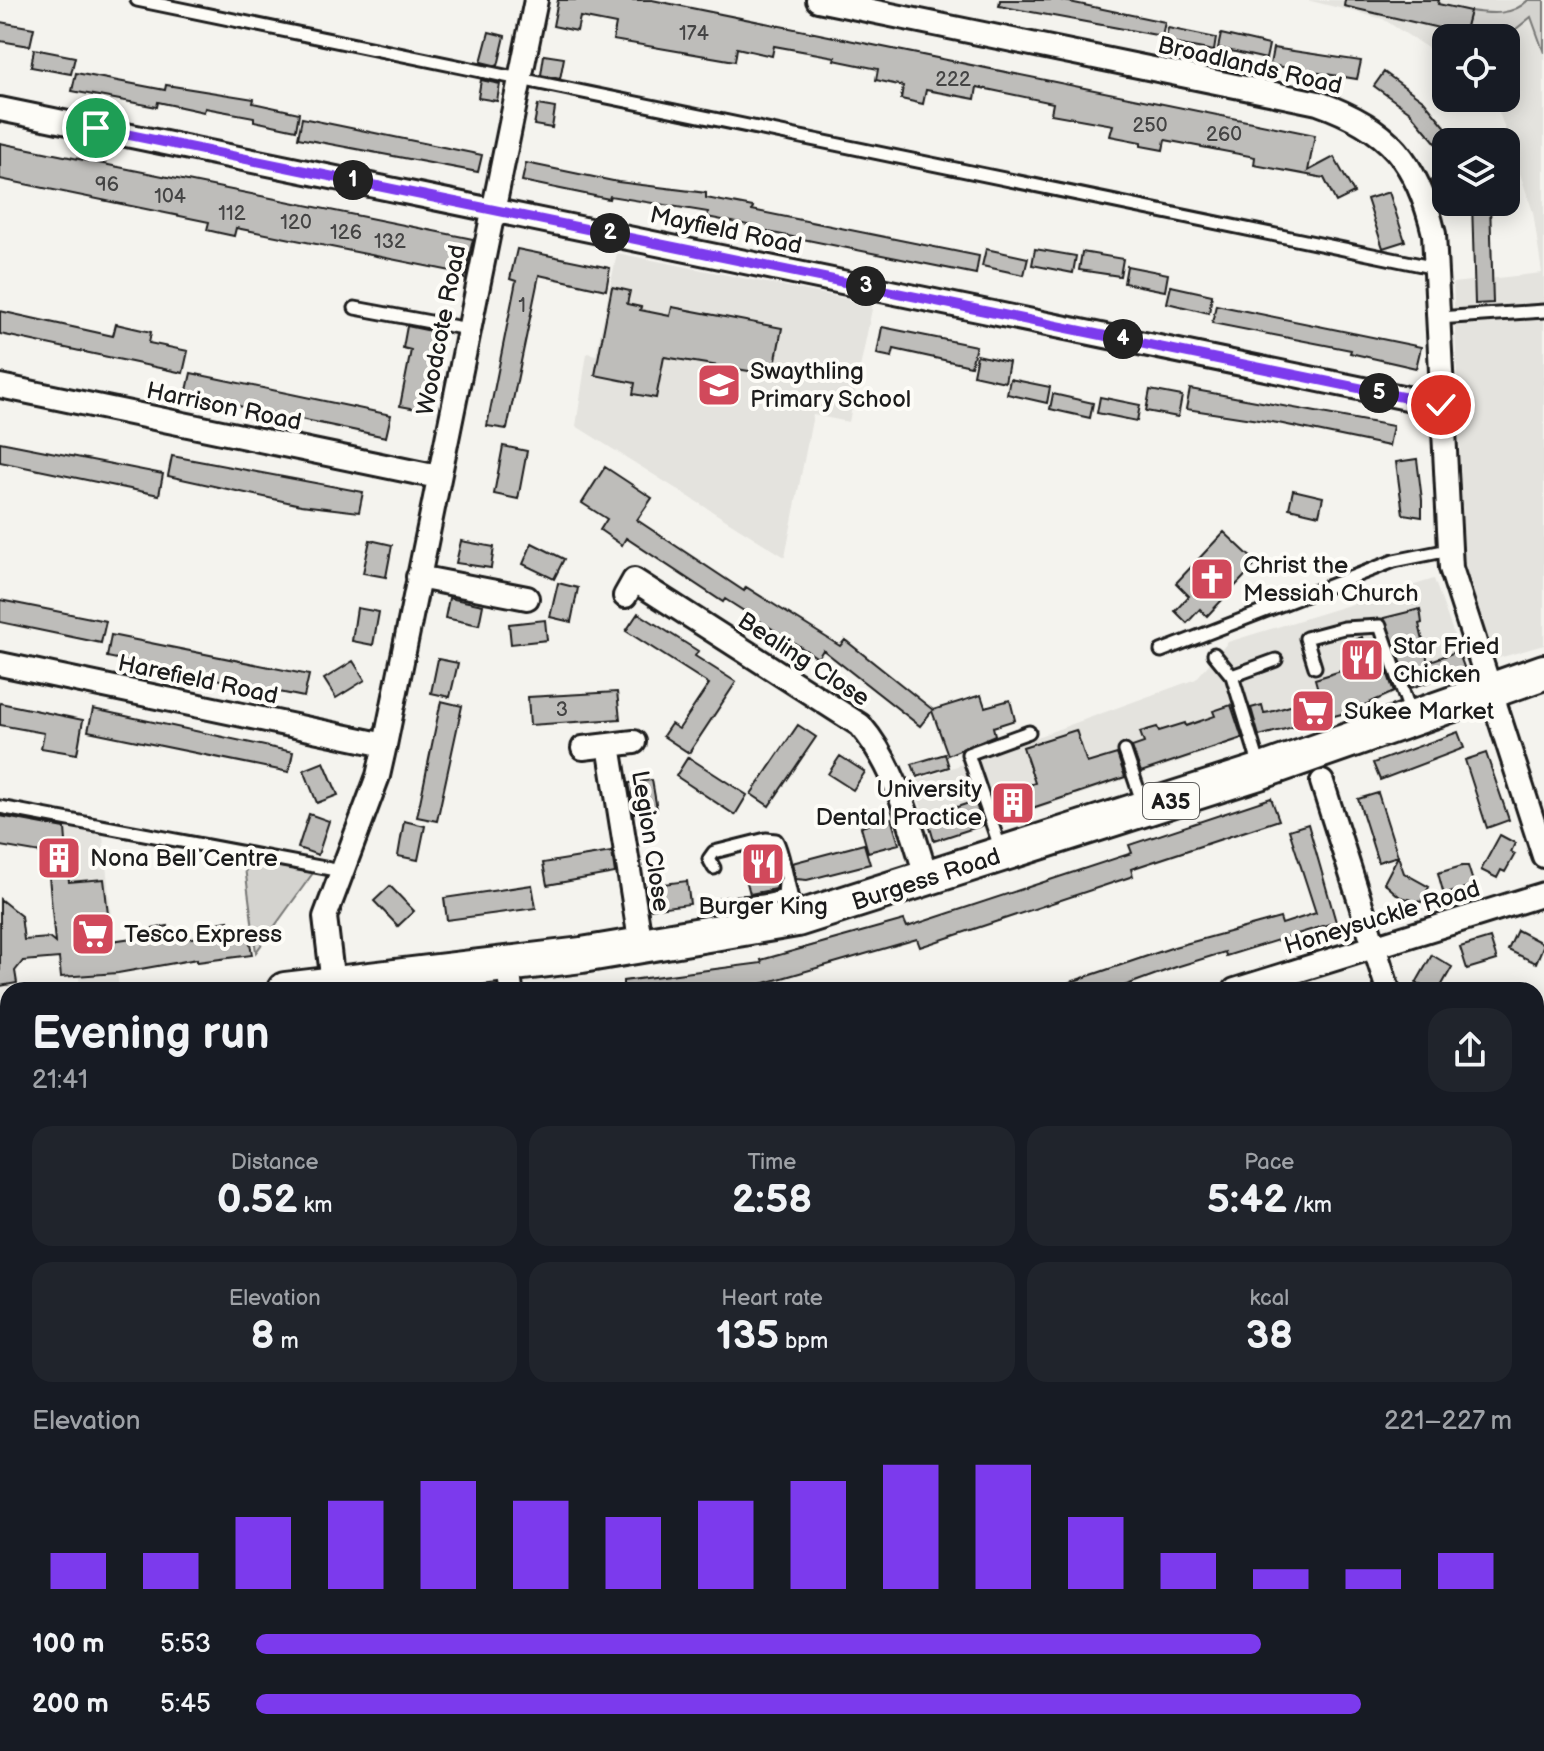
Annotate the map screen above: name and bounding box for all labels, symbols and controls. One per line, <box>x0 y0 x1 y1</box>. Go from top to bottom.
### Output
house number: 174 <box>679 22 709 46</box>
map controls <box>1432 24 1520 216</box>
button: locate <box>1432 24 1520 112</box>
street label: Broadlands Road <box>1155 30 1345 101</box>
house number: 222 <box>935 68 971 92</box>
pin <box>62 94 130 162</box>
icon: arrive <box>74 106 118 150</box>
house number: 250 <box>1132 114 1168 138</box>
house number: 260 <box>1206 123 1242 147</box>
button: layers <box>1432 128 1520 216</box>
pin: 1 <box>333 160 373 200</box>
text: 1 <box>348 166 358 193</box>
house number: 96 <box>95 173 119 197</box>
house number: 104 <box>154 185 186 209</box>
street label: Mayfield Road <box>647 200 804 261</box>
house number: 112 <box>218 202 246 226</box>
house number: 120 <box>280 211 312 235</box>
pin: 2 <box>590 213 630 253</box>
text: 2 <box>603 219 617 246</box>
house number: 126 <box>330 221 362 245</box>
house number: 132 <box>374 230 406 254</box>
street label: Woodcote Road <box>411 242 472 418</box>
pin: 3 <box>846 266 886 306</box>
text: 3 <box>860 272 872 299</box>
house number: 1 <box>518 294 526 318</box>
pin: 4 <box>1103 319 1143 359</box>
text: 4 <box>1117 325 1129 352</box>
place label: Swaythling Primary School <box>750 357 911 414</box>
school or university icon: Swaythling Primary School <box>695 361 743 409</box>
pin <box>1407 371 1475 439</box>
pin: 5 <box>1359 373 1399 413</box>
street label: Harrison Road <box>144 376 304 437</box>
text: 5 <box>1373 379 1385 406</box>
icon: check <box>1419 383 1463 427</box>
place label: Christ the Messiah Church <box>1243 551 1418 608</box>
church icon: Christ the Messiah Church <box>1188 555 1236 603</box>
street label: Bealing Close <box>732 606 875 713</box>
place label: Star Fried Chicken <box>1393 632 1499 689</box>
restaurant icon: Star Fried Chicken <box>1338 636 1386 684</box>
street label: Harefield Road <box>115 648 281 711</box>
supermarket icon: Sukee Market <box>1289 687 1337 735</box>
place label: Sukee Market <box>1344 697 1495 726</box>
house number: 3 <box>556 698 568 722</box>
street label: Legion Close <box>625 768 676 914</box>
place label: University Dental Practice <box>815 775 982 832</box>
building icon: University Dental Practice <box>989 779 1037 827</box>
road number: A35 <box>1143 783 1199 819</box>
building icon: Nona Bell Centre <box>35 834 83 882</box>
restaurant icon: Burger King <box>739 840 787 888</box>
street label: Burgess Road <box>848 842 1004 917</box>
place label: Nona Bell Centre <box>90 844 278 873</box>
street label: Honeysuckle Road <box>1281 874 1483 961</box>
place label: Burger King <box>698 892 828 921</box>
supermarket icon: Tesco Express <box>69 910 117 958</box>
place label: Tesco Express <box>124 920 282 949</box>
text: Evening run <box>32 1008 269 1061</box>
button: share <box>1428 1008 1512 1092</box>
text: 21:41 <box>32 1065 88 1096</box>
text: Distance <box>231 1149 319 1176</box>
text: Time <box>748 1149 796 1176</box>
text: Pace <box>1244 1149 1294 1176</box>
text: 0.52 <box>217 1176 298 1224</box>
text: 2:58 <box>732 1176 812 1224</box>
text: 5:42 <box>1207 1176 1287 1224</box>
text: km <box>298 1192 333 1219</box>
text: /km <box>1287 1192 1332 1219</box>
text: Elevation <box>229 1285 321 1312</box>
text: Heart rate <box>721 1285 823 1312</box>
text: kcal <box>1250 1285 1289 1312</box>
text: 8 <box>251 1312 275 1360</box>
text: 135 <box>716 1312 779 1360</box>
text: 38 <box>1246 1312 1293 1360</box>
text: m <box>275 1328 299 1355</box>
text: bpm <box>779 1328 828 1355</box>
text: Elevation <box>32 1406 140 1437</box>
text: 221–227 m <box>1384 1406 1512 1437</box>
text: 100 m <box>32 1629 105 1660</box>
text: 5:53 <box>160 1629 211 1660</box>
text: 200 m <box>32 1689 109 1720</box>
text: 5:45 <box>160 1689 211 1720</box>

